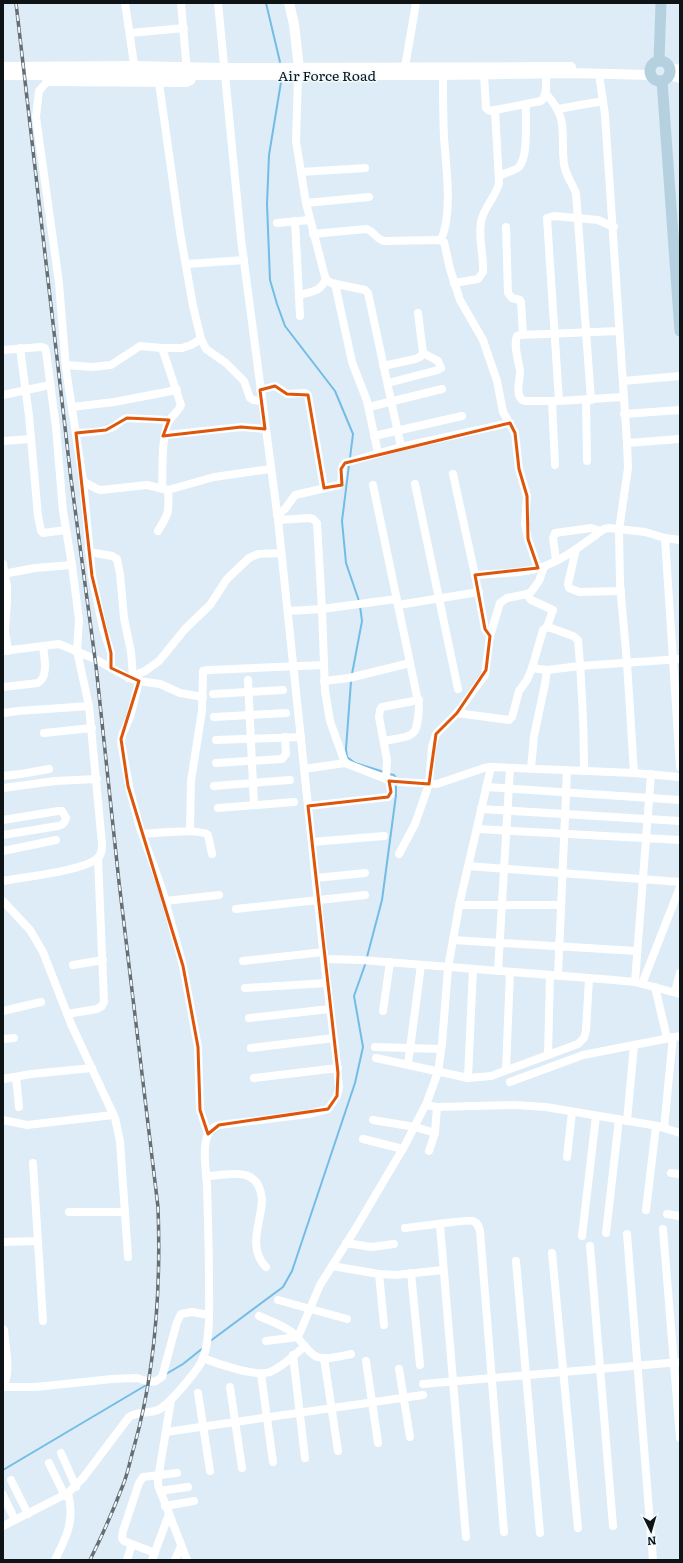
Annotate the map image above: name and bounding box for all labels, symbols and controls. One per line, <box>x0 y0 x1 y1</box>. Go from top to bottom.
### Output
street label: Air Force Road <box>278 65 376 85</box>
north arrow <box>631 1511 671 1551</box>
text: N <box>647 1534 657 1550</box>

